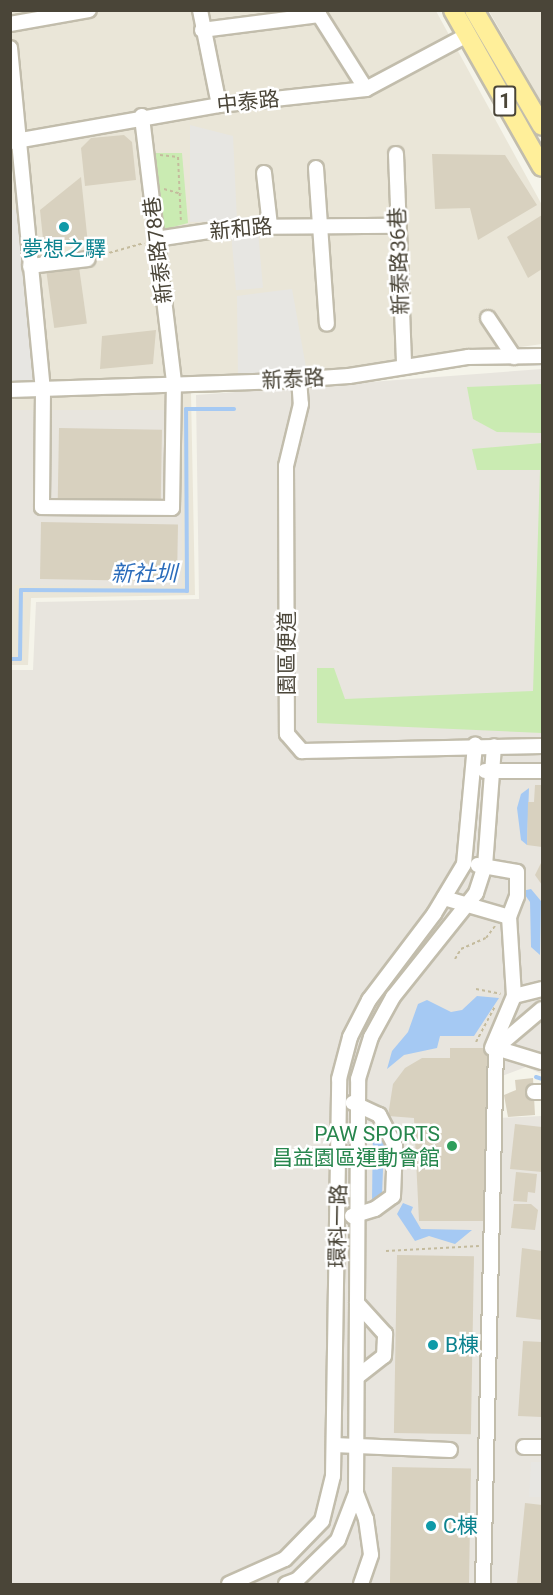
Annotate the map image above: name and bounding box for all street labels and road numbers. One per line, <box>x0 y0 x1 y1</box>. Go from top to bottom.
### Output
road number: 1 <box>493 84 517 118</box>
street label: 中泰路 <box>215 86 281 118</box>
street label: 新泰路78巷 <box>139 195 177 305</box>
street label: 新泰路36巷 <box>385 207 413 315</box>
street label: 新和路 <box>209 214 273 244</box>
street label: 新泰路 <box>261 365 325 393</box>
street label: 園區便道 <box>274 611 300 695</box>
street label: 環科一路 <box>325 1184 351 1268</box>

